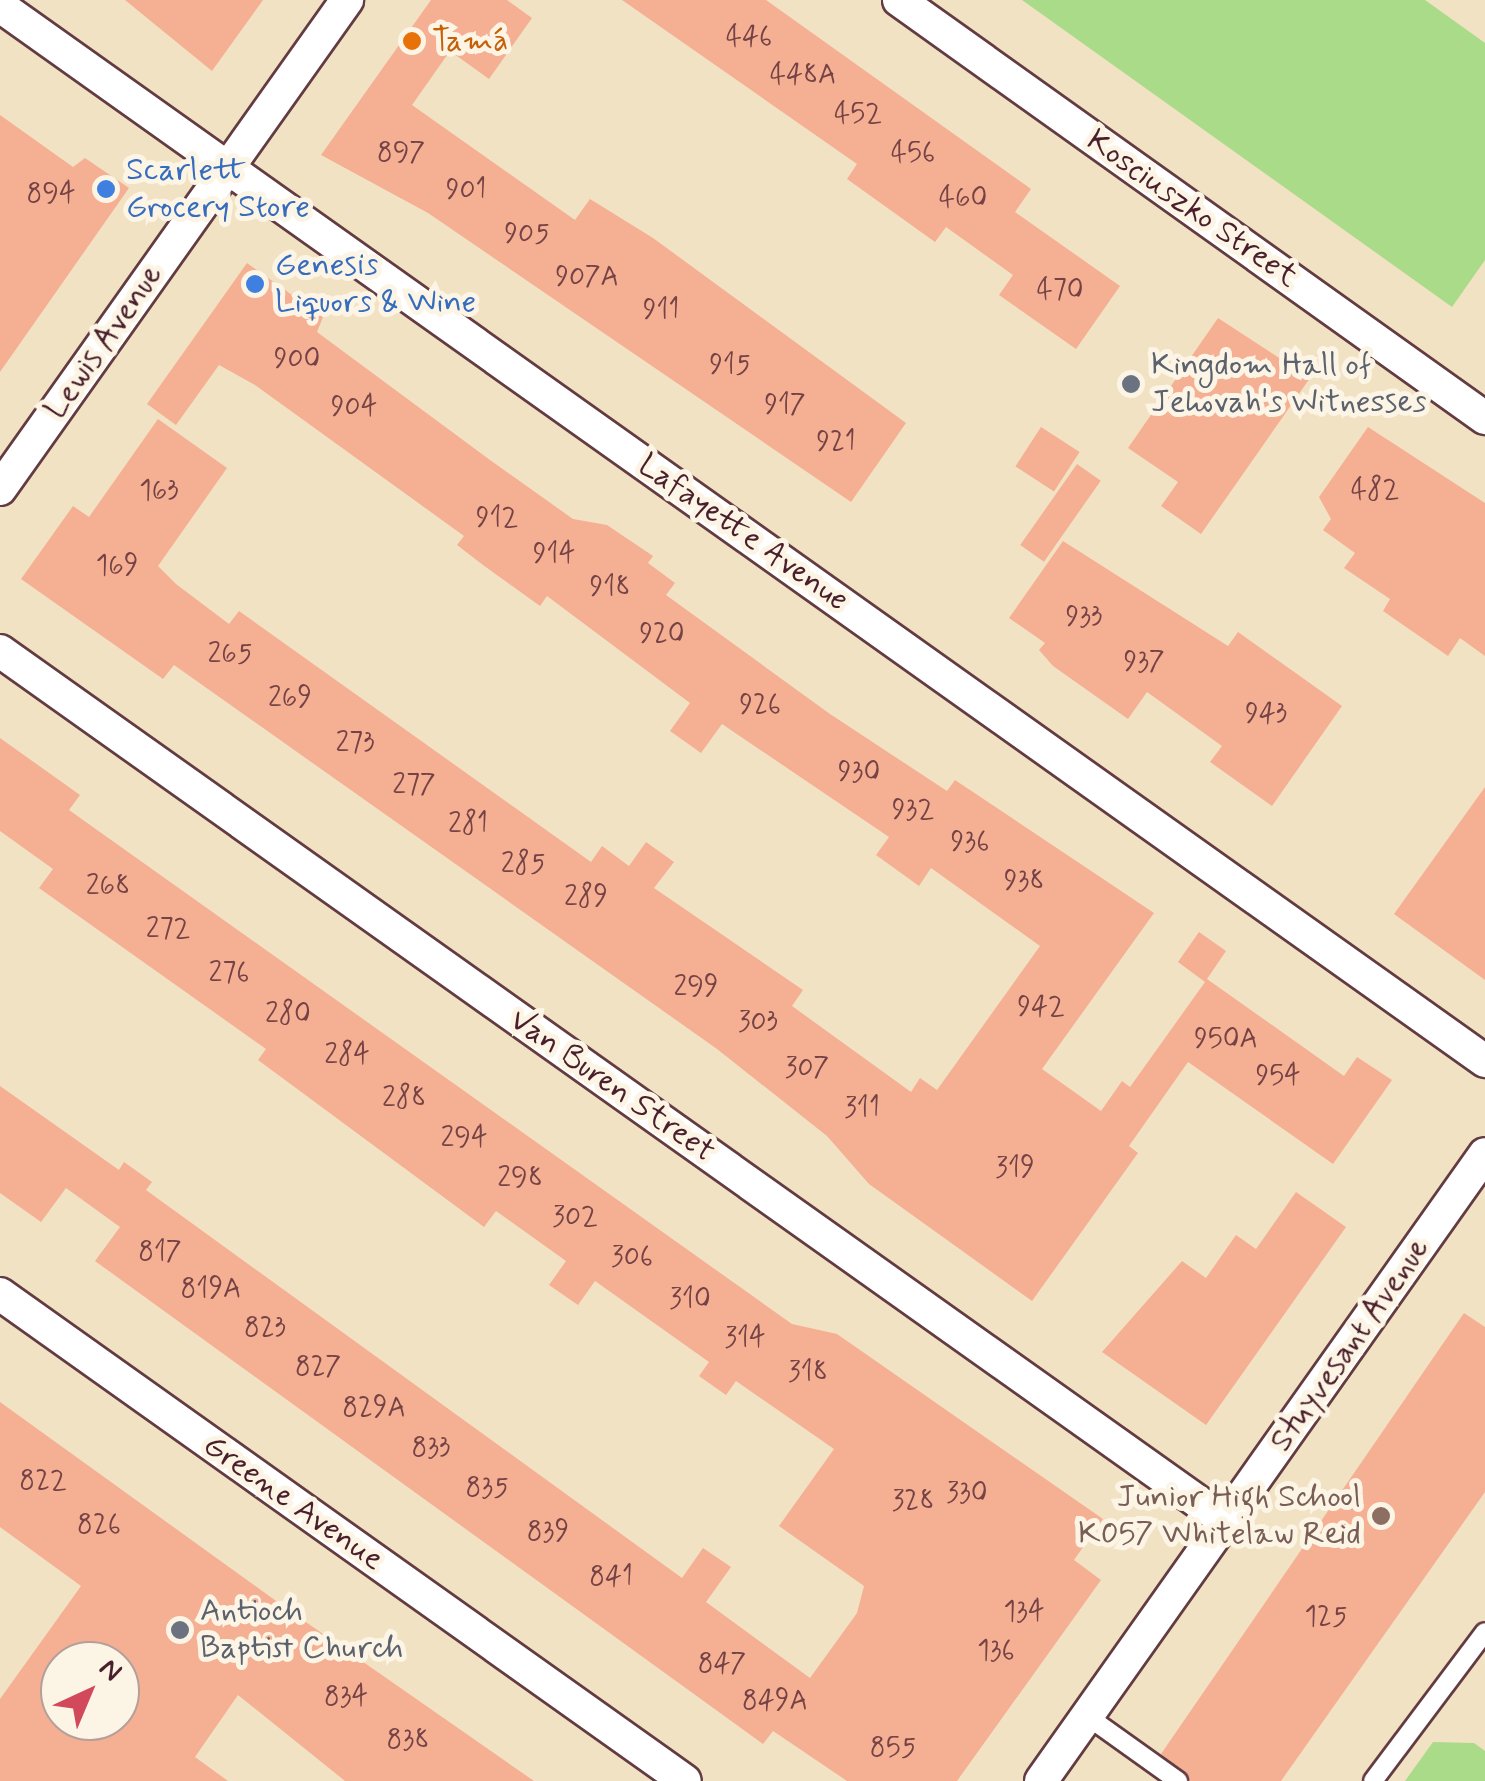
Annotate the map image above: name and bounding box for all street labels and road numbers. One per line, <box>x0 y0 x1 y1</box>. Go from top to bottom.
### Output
street label: Kosciuszko Street <box>1079 122 1305 296</box>
street label: Lewis Avenue <box>35 255 173 429</box>
street label: Lafayette Avenue <box>629 445 857 621</box>
street label: Van Buren Street <box>498 998 726 1174</box>
street label: Stuyvesant Avenue <box>1260 1227 1440 1463</box>
street label: Greene Avenue <box>195 1427 391 1579</box>

